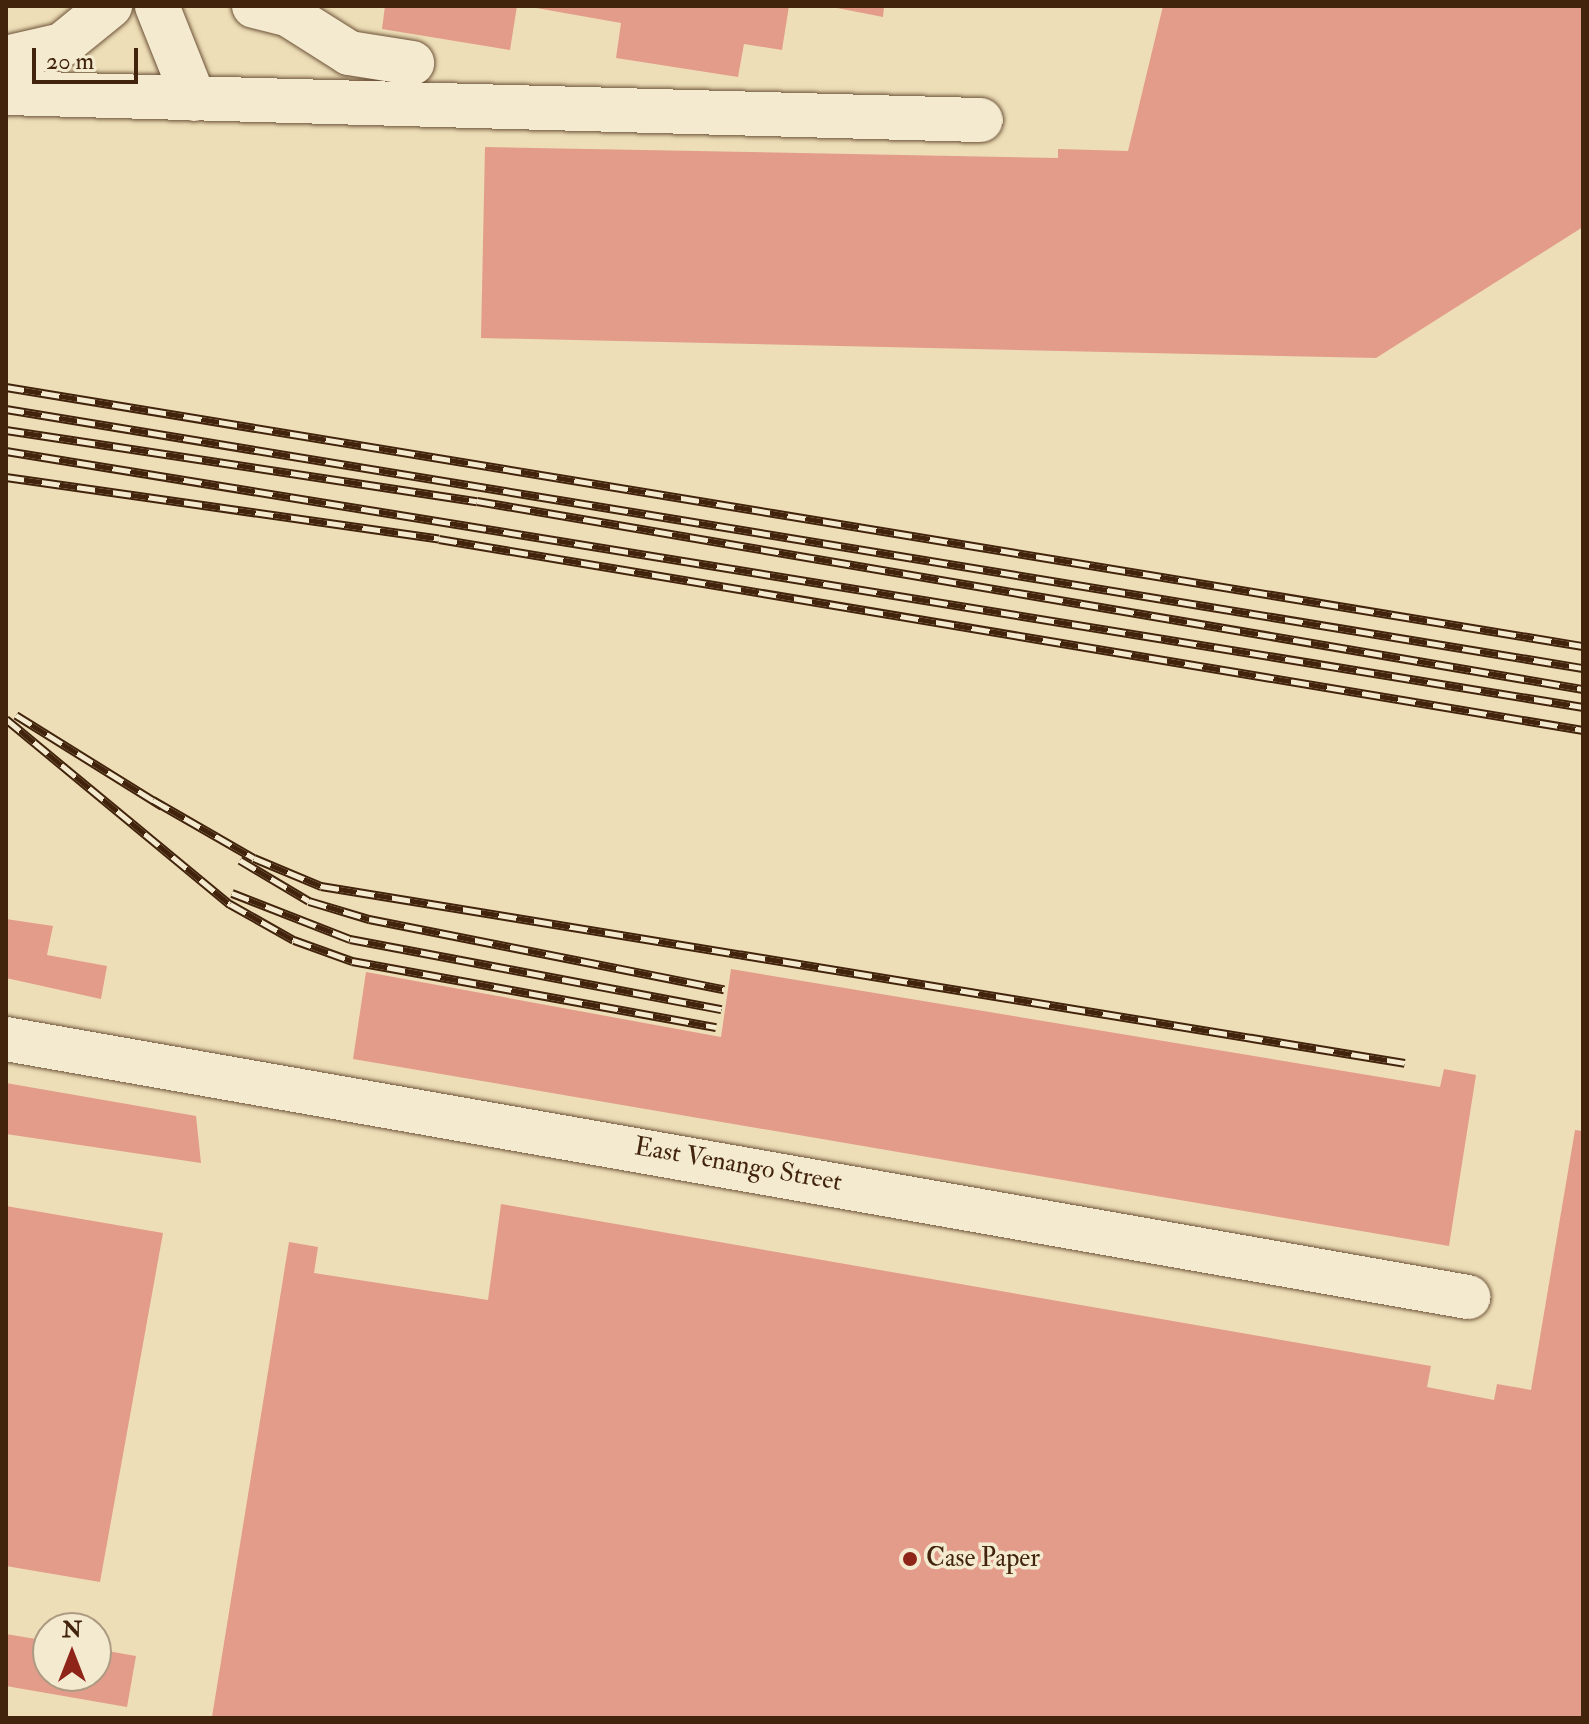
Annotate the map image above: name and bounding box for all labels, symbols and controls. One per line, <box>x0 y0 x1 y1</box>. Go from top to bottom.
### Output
scale bar <box>36 32 142 82</box>
text: 20 m <box>46 46 94 77</box>
street label: East Venango Street <box>632 1131 844 1199</box>
place label: Case Paper <box>926 1543 1040 1575</box>
marker: Case Paper <box>901 1550 919 1568</box>
north arrow <box>32 1612 112 1692</box>
text: N <box>62 1616 82 1644</box>

